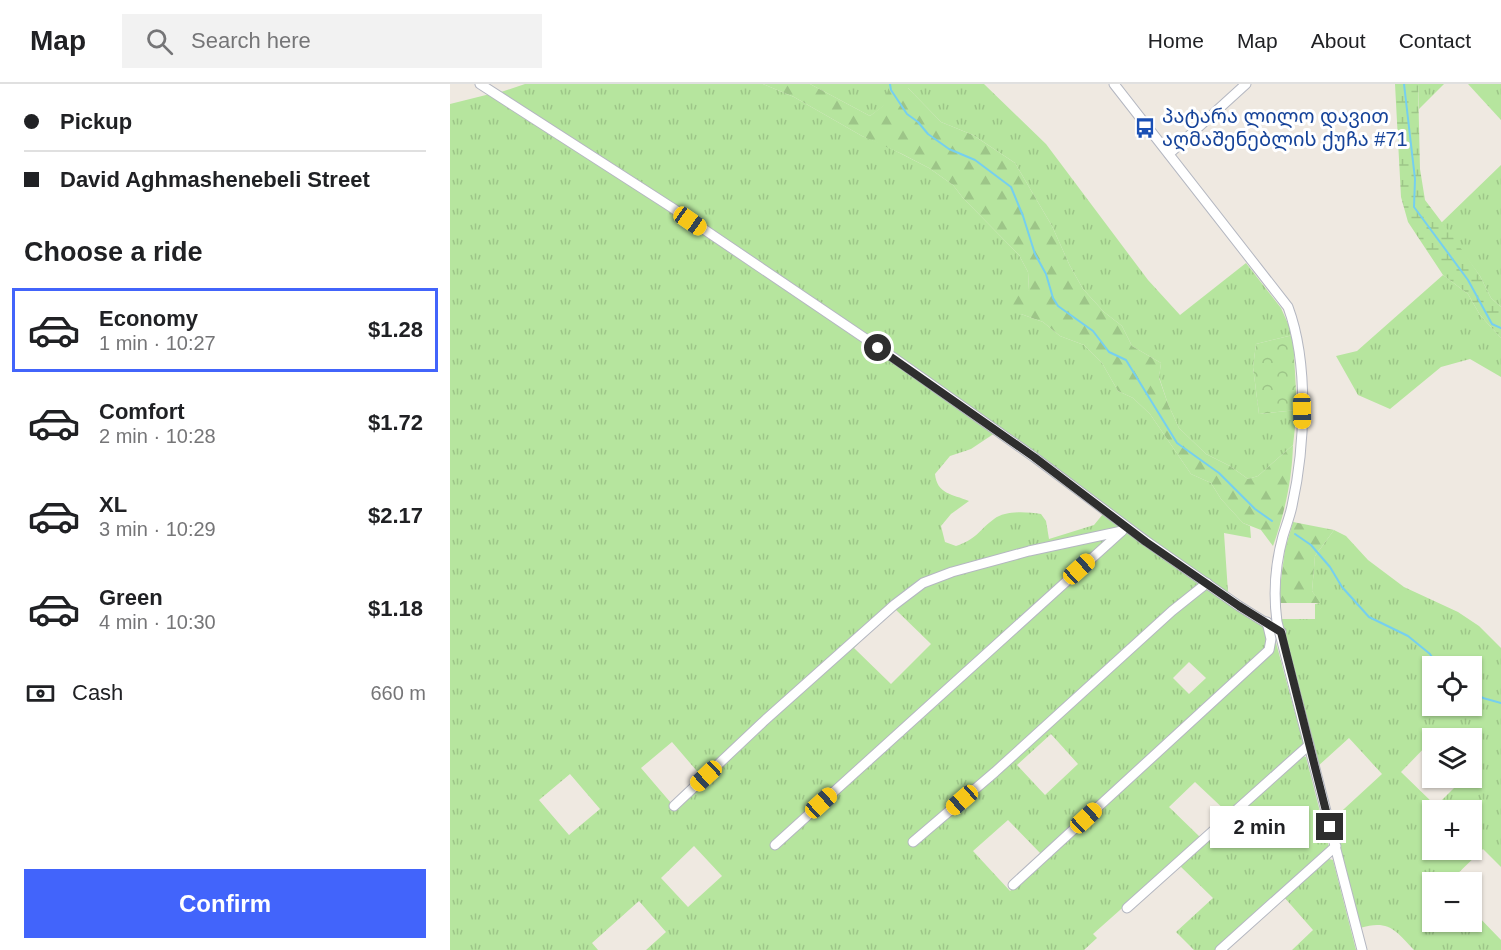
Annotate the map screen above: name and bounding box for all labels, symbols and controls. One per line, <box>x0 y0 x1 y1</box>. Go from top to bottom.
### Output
search box <box>122 14 542 68</box>
text: Map <box>30 25 86 56</box>
icon: search <box>143 25 176 58</box>
text: Search here <box>191 28 311 53</box>
text: Home <box>1148 29 1204 52</box>
text: Map <box>1237 29 1278 52</box>
text: About <box>1311 29 1366 52</box>
text: Contact <box>1399 29 1471 52</box>
place label: პატარა ლილო დავით აღმაშენებლის ქუჩა #71 <box>1162 105 1408 152</box>
text: Pickup <box>60 109 132 134</box>
bus stop icon: პატარა ლილო დავით აღმაშენებლის ქუჩა #71 <box>1133 116 1157 140</box>
text: David Aghmashenebeli Street <box>60 167 370 192</box>
car <box>670 203 710 239</box>
text: Choose a ride <box>24 237 203 267</box>
icon: car <box>27 303 81 357</box>
text: Economy <box>99 306 198 331</box>
text: $1.28 <box>368 317 423 342</box>
text: 1 min · 10:27 <box>99 332 216 354</box>
route start <box>864 334 891 361</box>
car <box>1293 393 1311 429</box>
icon: car <box>27 396 81 450</box>
text: Comfort <box>99 399 185 424</box>
text: $1.72 <box>368 410 423 435</box>
text: 2 min · 10:28 <box>99 425 216 447</box>
icon: car <box>27 489 81 543</box>
text: XL <box>99 492 127 517</box>
text: $2.17 <box>368 503 423 528</box>
text: 3 min · 10:29 <box>99 518 216 540</box>
car <box>1060 550 1098 588</box>
icon: car <box>27 582 81 636</box>
text: Green <box>99 585 163 610</box>
text: $1.18 <box>368 596 423 621</box>
text: 4 min · 10:30 <box>99 611 216 633</box>
map controls <box>1422 656 1482 932</box>
button: locate <box>1422 656 1482 716</box>
icon: cash <box>24 677 57 710</box>
text: Cash <box>72 680 123 705</box>
text: 660 m <box>370 682 426 704</box>
button: layers <box>1422 728 1482 788</box>
car <box>687 757 725 795</box>
car <box>943 781 981 819</box>
car <box>802 784 840 822</box>
car <box>1067 799 1105 837</box>
button: + <box>1422 800 1482 860</box>
callout: 2 min <box>1210 806 1309 848</box>
route end <box>1316 813 1343 840</box>
text: 2 min <box>1233 816 1286 838</box>
button: Confirm <box>24 869 426 938</box>
button: − <box>1422 872 1482 932</box>

